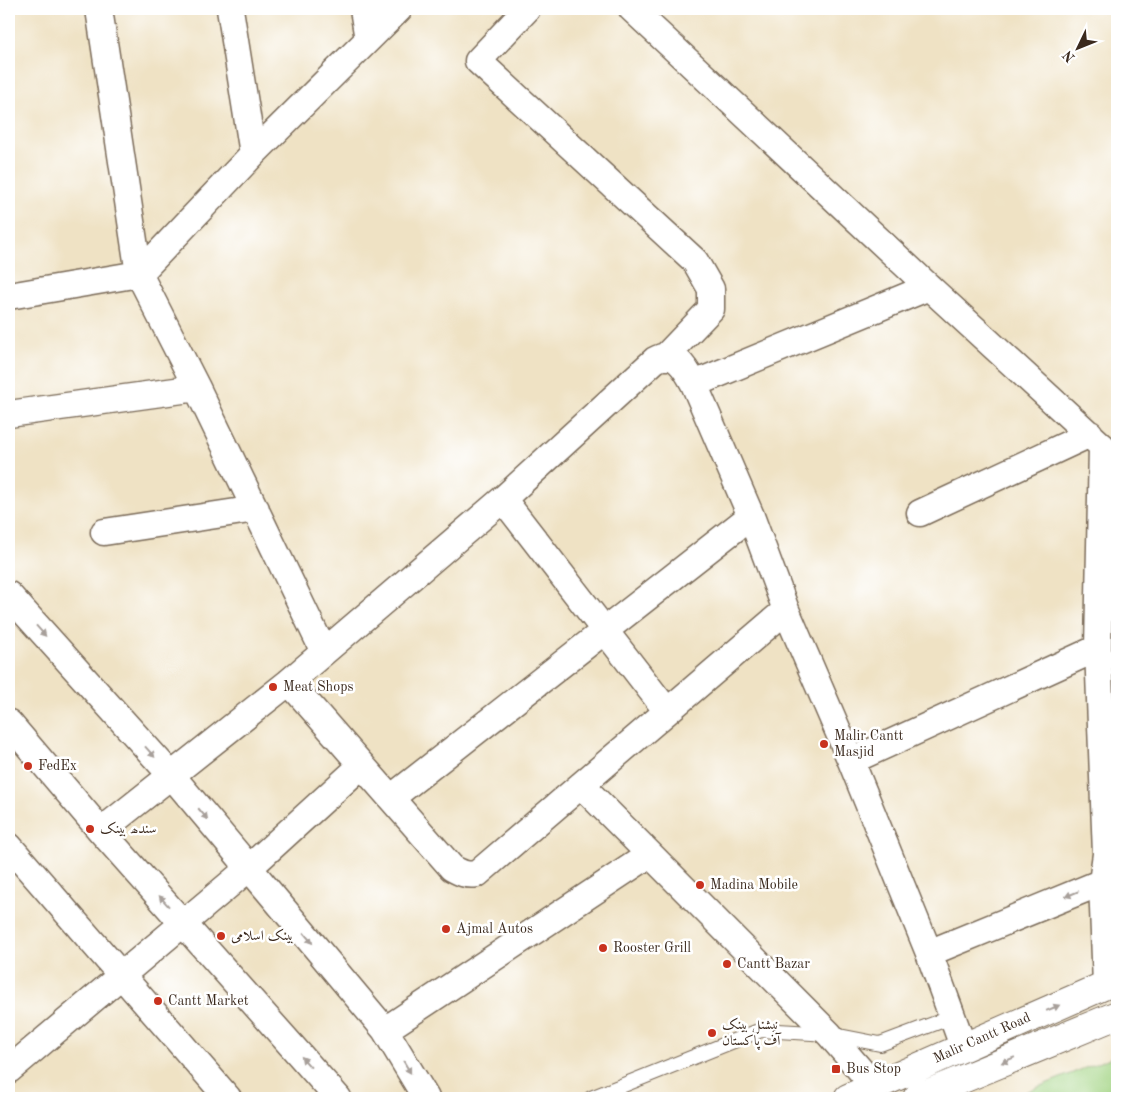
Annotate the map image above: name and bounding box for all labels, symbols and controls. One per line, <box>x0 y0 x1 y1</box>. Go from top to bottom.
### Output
north arrow <box>1054 22 1104 72</box>
text: N <box>1060 47 1078 65</box>
one-way arrow <box>36 625 47 638</box>
place label: Meat Shops <box>283 680 353 694</box>
marker: Meat Shops <box>267 681 279 693</box>
place label: Malir Cantt Masjid <box>834 729 904 759</box>
marker: Malir Cantt Masjid <box>818 738 830 750</box>
one-way arrow <box>144 746 156 758</box>
place label: FedEx <box>38 759 77 773</box>
marker: FedEx <box>22 760 34 772</box>
one-way arrow <box>198 807 209 820</box>
place label: سندھ بینک <box>100 821 156 837</box>
marker: سندھ بینک <box>84 823 96 835</box>
place label: Madina Mobile <box>710 878 798 892</box>
marker: Madina Mobile <box>694 879 706 891</box>
one-way arrow <box>1065 891 1079 899</box>
one-way arrow <box>158 894 169 907</box>
place label: Ajmal Autos <box>456 922 533 936</box>
marker: Ajmal Autos <box>440 923 452 935</box>
place label: بینک اسلامی <box>231 928 294 944</box>
marker: بینک اسلامی <box>215 930 227 942</box>
one-way arrow <box>303 931 314 944</box>
place label: Rooster Grill <box>613 941 691 955</box>
marker: Rooster Grill <box>597 942 609 954</box>
place label: Cantt Bazar <box>737 957 810 971</box>
marker: Cantt Bazar <box>721 958 733 970</box>
place label: Cantt Market <box>168 994 249 1008</box>
marker: Cantt Market <box>152 995 164 1007</box>
one-way arrow <box>1045 1003 1060 1011</box>
street label: Malir Cantt Road <box>931 1010 1033 1066</box>
place label: نیشنل بینک آف پاکستان <box>722 1017 782 1051</box>
marker: نیشنل بینک آف پاکستان <box>706 1027 718 1039</box>
one-way arrow <box>300 1056 312 1068</box>
one-way arrow <box>1000 1057 1015 1065</box>
one-way arrow <box>402 1060 411 1073</box>
place label: Bus Stop <box>846 1062 901 1076</box>
marker: Bus Stop <box>830 1063 842 1075</box>

